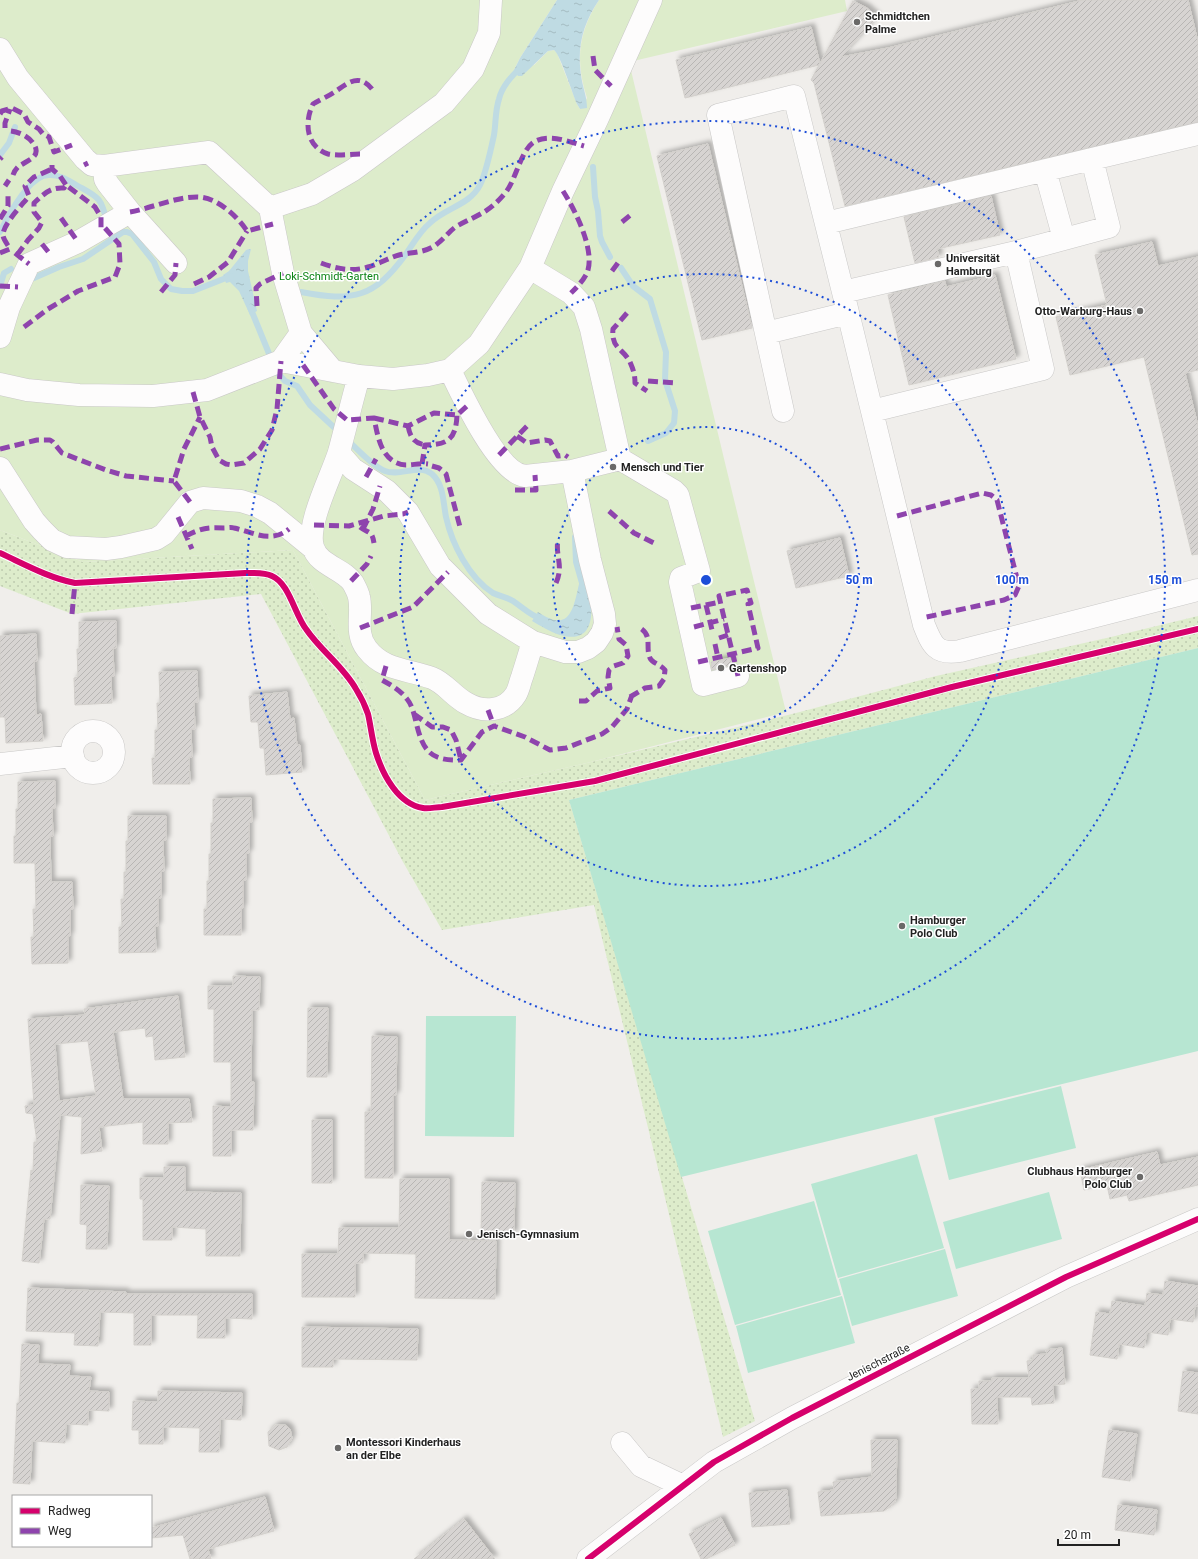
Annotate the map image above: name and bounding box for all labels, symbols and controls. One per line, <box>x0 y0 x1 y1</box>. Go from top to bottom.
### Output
place label: Schmidtchen Palme <box>865 10 930 36</box>
marker: Schmidtchen Palme <box>852 17 862 27</box>
place label: Universität Hamburg <box>946 252 1000 278</box>
marker: Universität Hamburg <box>933 259 943 269</box>
park label: Loki-Schmidt-Garten <box>279 270 379 283</box>
place label: Otto-Warburg-Haus <box>1035 305 1132 318</box>
marker: Otto-Warburg-Haus <box>1135 306 1145 316</box>
place label: Mensch und Tier <box>621 461 704 474</box>
marker: Mensch und Tier <box>608 462 618 472</box>
centre of rings <box>699 573 713 587</box>
text: 50 m <box>845 573 873 587</box>
text: 100 m <box>995 573 1029 587</box>
text: 150 m <box>1148 573 1182 587</box>
place label: Gartenshop <box>729 662 787 675</box>
marker: Gartenshop <box>716 663 726 673</box>
place label: Hamburger Polo Club <box>910 914 966 940</box>
marker: Hamburger Polo Club <box>897 921 907 931</box>
place label: Clubhaus Hamburger Polo Club <box>1027 1165 1132 1191</box>
marker: Clubhaus Hamburger Polo Club <box>1135 1172 1145 1182</box>
place label: Jenisch-Gymnasium <box>477 1228 579 1241</box>
marker: Jenisch-Gymnasium <box>464 1229 474 1239</box>
street label: Jenischstraße <box>844 1341 912 1384</box>
place label: Montessori Kinderhaus an der Elbe <box>346 1436 461 1462</box>
marker: Montessori Kinderhaus an der Elbe <box>333 1443 343 1453</box>
legend <box>12 1495 152 1547</box>
text: Radweg <box>48 1504 91 1518</box>
scale bar <box>1058 1521 1119 1547</box>
text: Weg <box>48 1524 72 1538</box>
text: 20 m <box>1064 1528 1091 1542</box>

